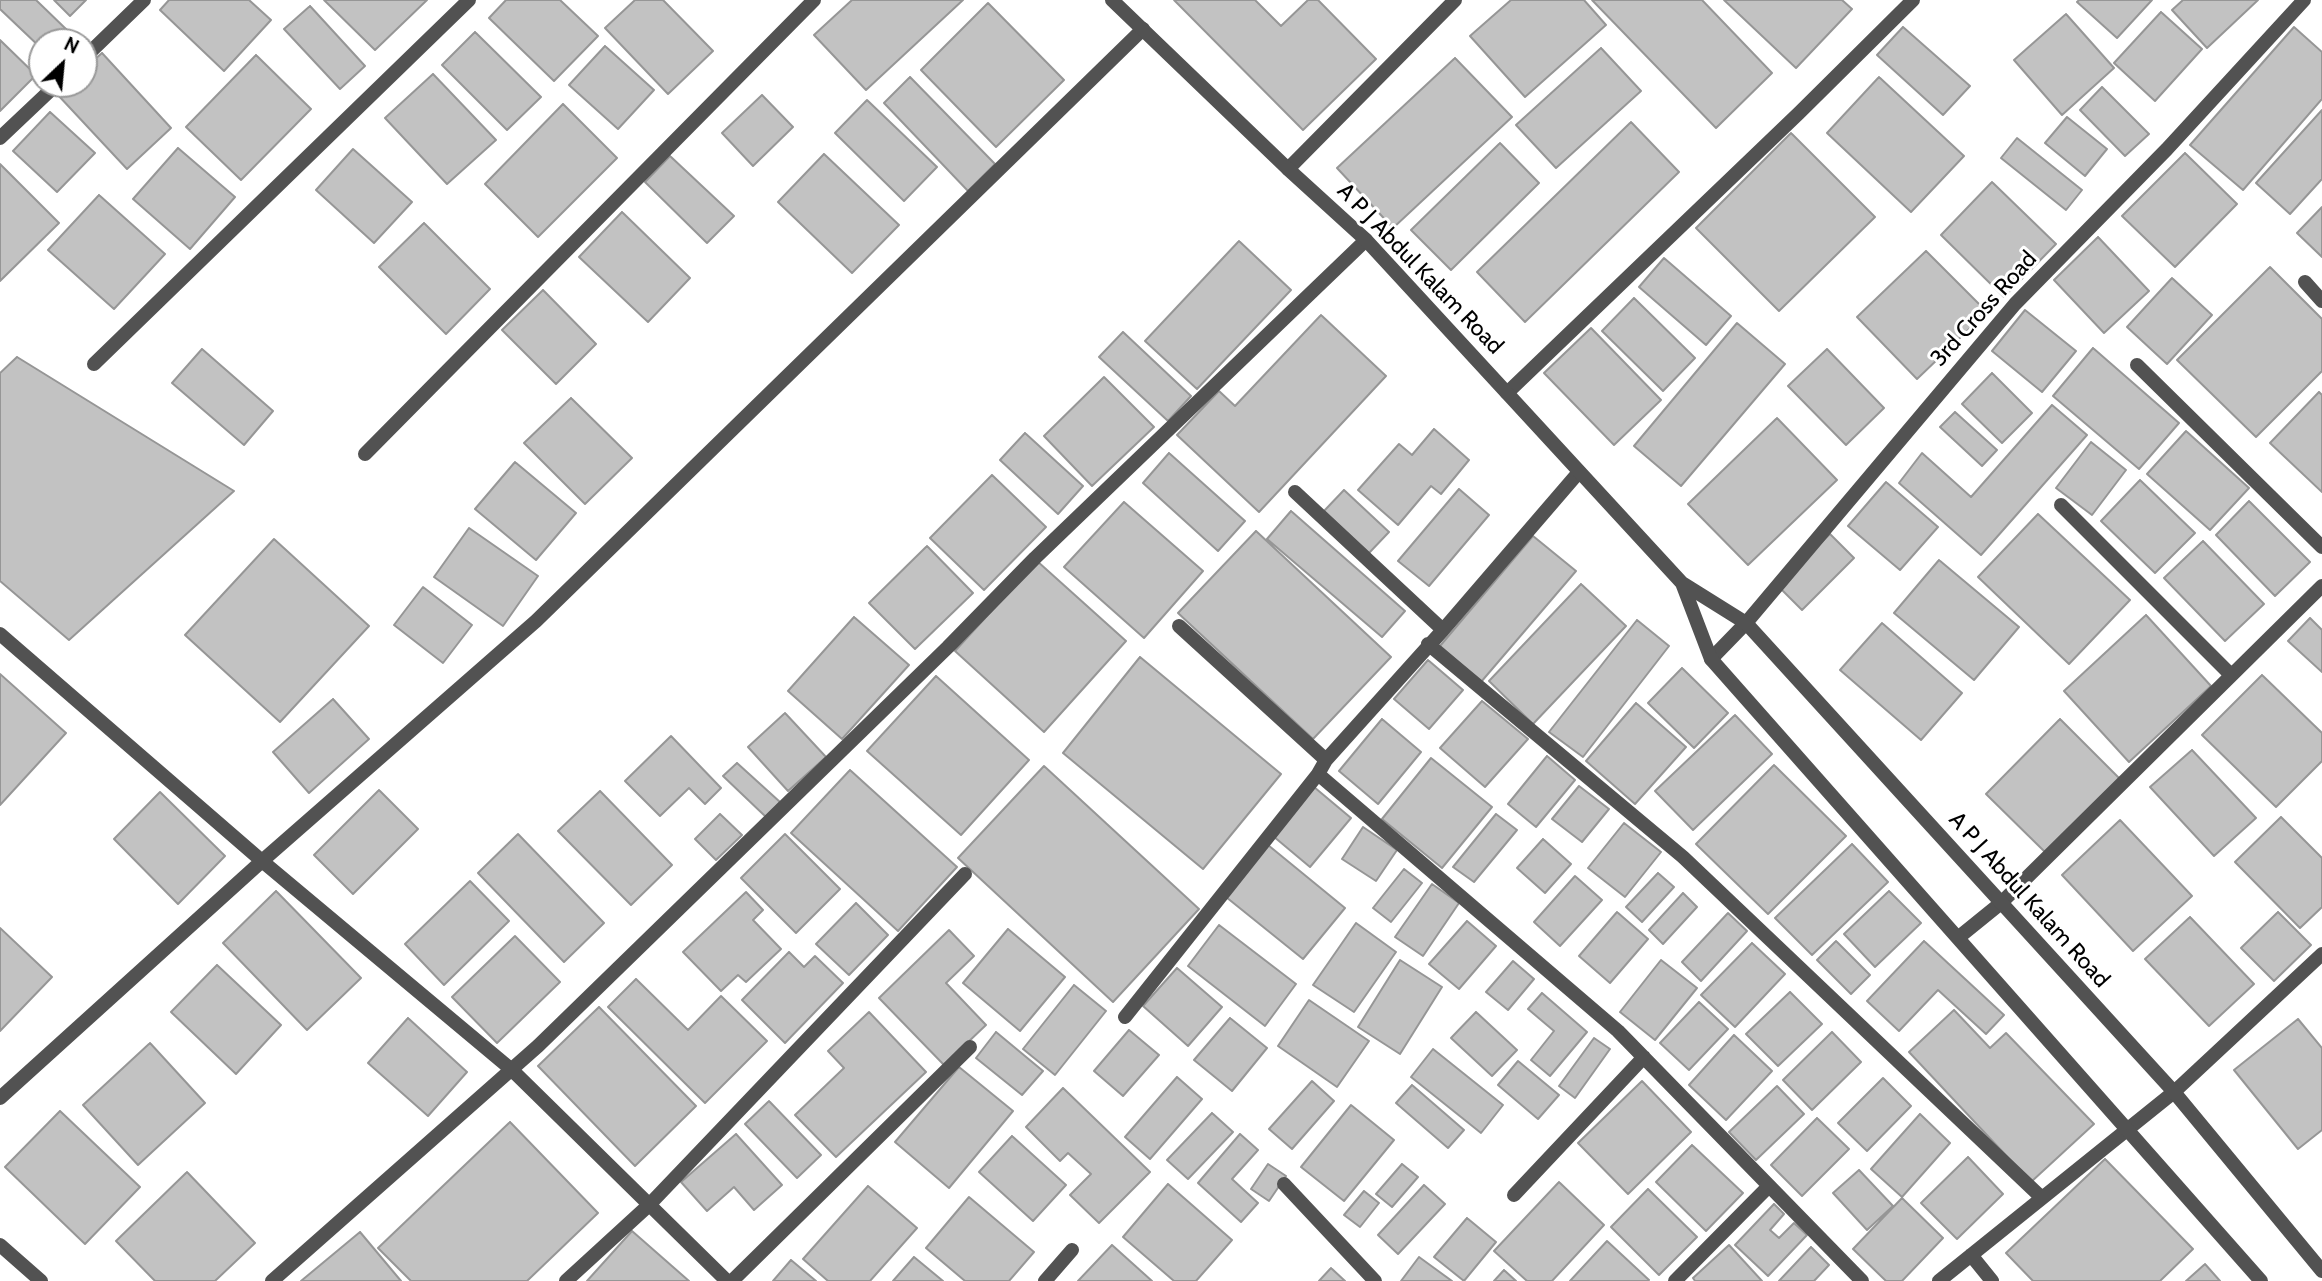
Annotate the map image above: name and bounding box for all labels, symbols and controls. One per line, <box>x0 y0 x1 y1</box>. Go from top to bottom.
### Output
north arrow <box>28 28 98 98</box>
text: N <box>60 32 83 59</box>
street label: A P J Abdul Kalam Road <box>1331 178 1509 360</box>
street label: 3rd Cross Road <box>1925 246 2043 372</box>
street label: A P J Abdul Kalam Road <box>1943 806 2115 994</box>

